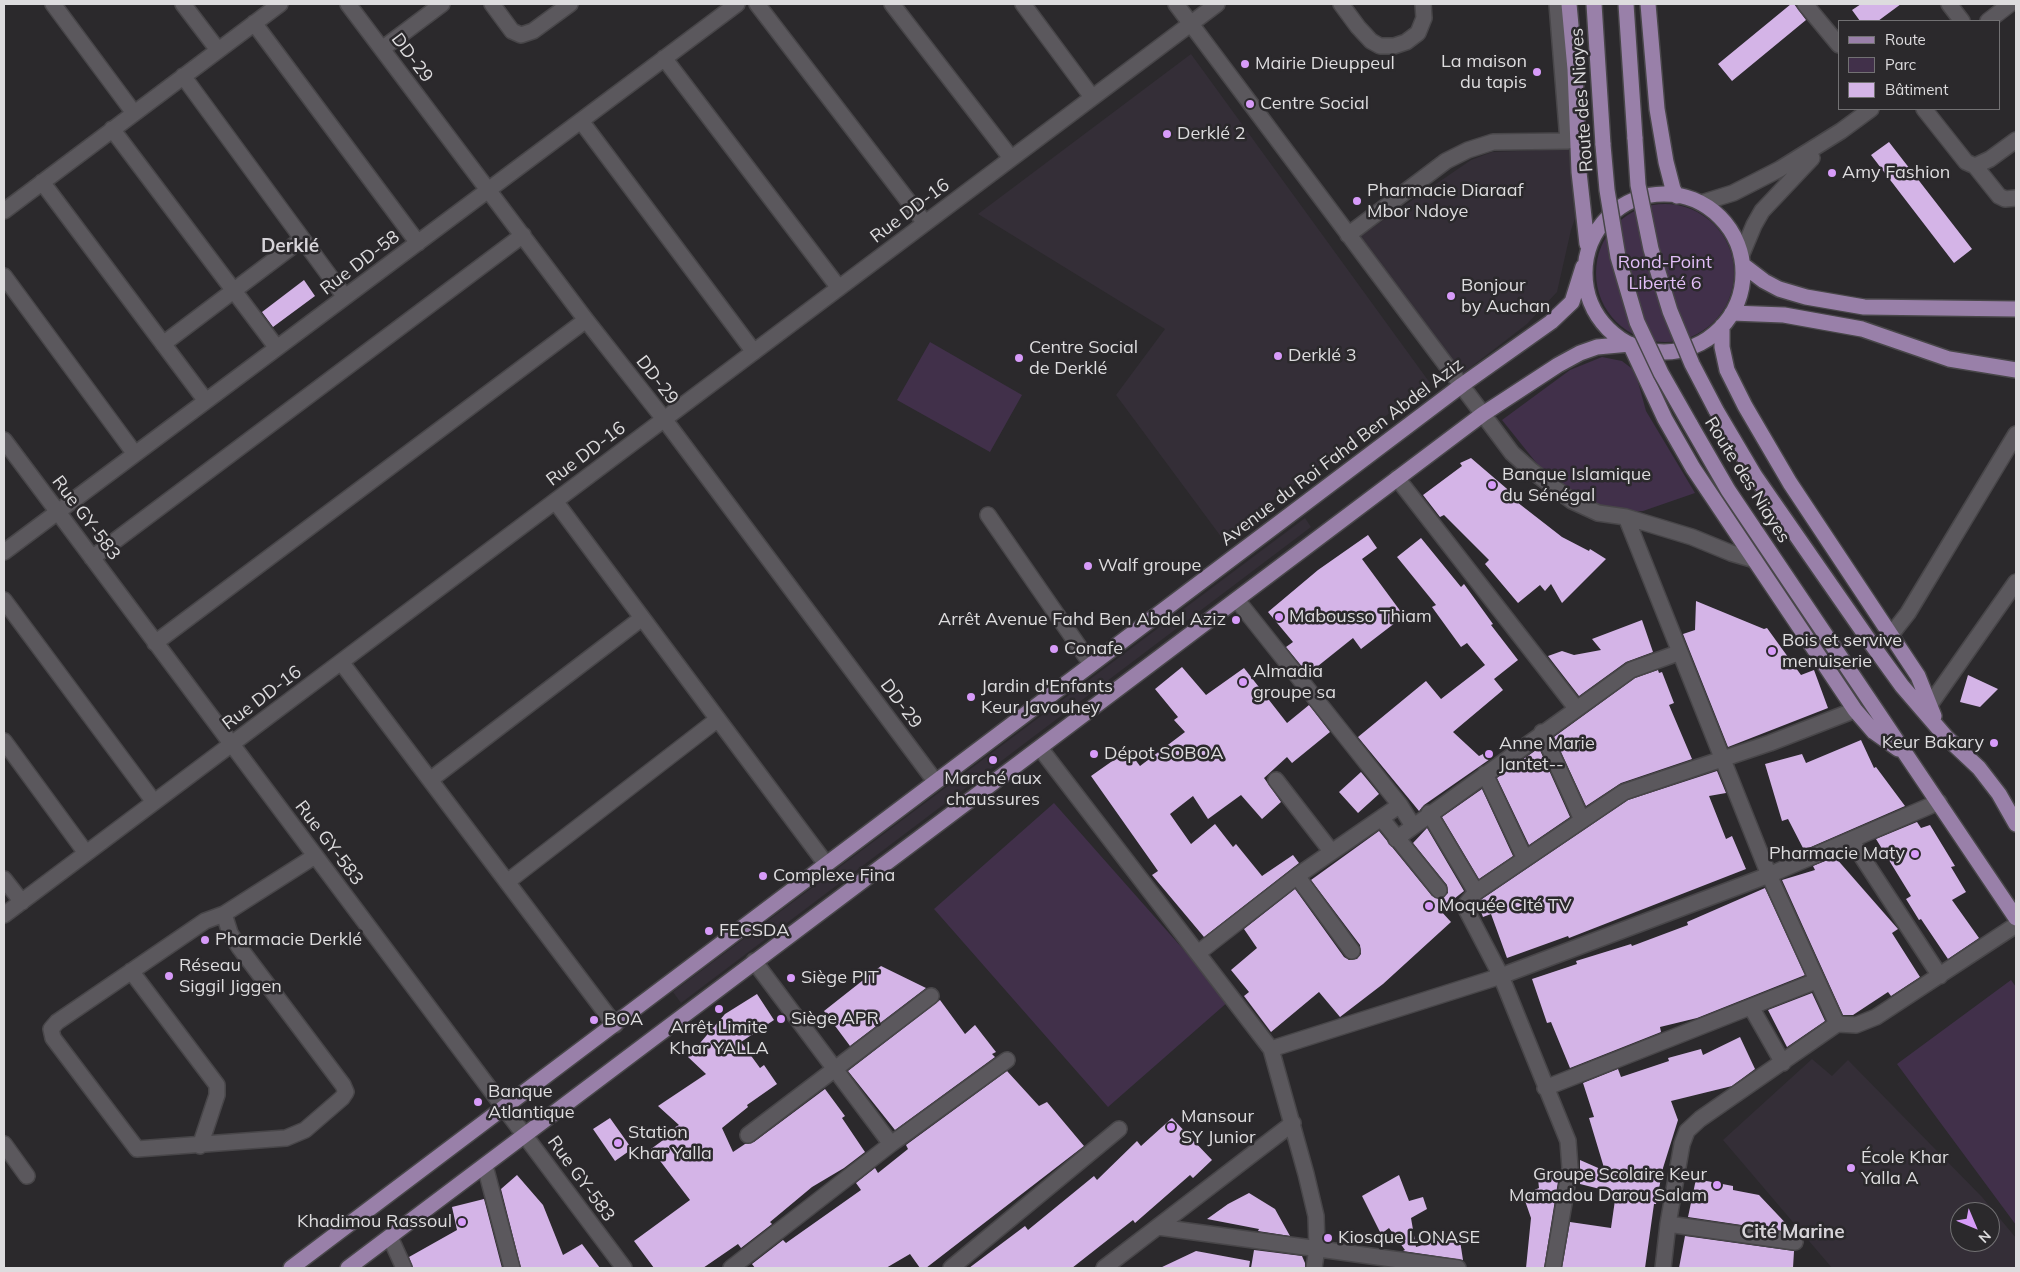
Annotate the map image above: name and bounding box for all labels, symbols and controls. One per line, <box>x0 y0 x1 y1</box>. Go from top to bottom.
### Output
legend <box>1838 20 2000 110</box>
street label: Route des Niayes <box>1566 27 1598 173</box>
street label: DD-29 <box>386 29 438 87</box>
text: Route <box>1885 30 1926 49</box>
place label: La maison du tapis <box>1441 51 1527 94</box>
place label: Mairie Dieuppeul <box>1255 53 1395 75</box>
text: Parc <box>1885 55 1916 74</box>
marker: Mairie Dieuppeul <box>1239 58 1251 70</box>
marker: La maison du tapis <box>1531 66 1543 78</box>
text: Bâtiment <box>1885 80 1948 99</box>
place label: Centre Social <box>1260 93 1369 115</box>
marker: Centre Social <box>1244 98 1256 110</box>
place label: Derklé 2 <box>1177 123 1246 145</box>
marker: Derklé 2 <box>1161 128 1173 140</box>
place label: Amy Fashion <box>1842 162 1950 184</box>
marker: Amy Fashion <box>1826 167 1838 179</box>
street label: Rue DD-16 <box>866 174 954 248</box>
place label: Pharmacie Diaraaf Mbor Ndoye <box>1367 180 1524 222</box>
marker: Pharmacie Diaraaf Mbor Ndoye <box>1351 195 1363 207</box>
street label: Rue DD-58 <box>316 226 404 300</box>
district label: Derklé <box>261 235 319 257</box>
park label: Rond-Point Liberté 6 <box>1618 252 1712 294</box>
place label: Bonjour by Auchan <box>1461 275 1550 318</box>
marker: Bonjour by Auchan <box>1445 290 1457 302</box>
place label: Centre Social de Derklé <box>1029 337 1138 379</box>
place label: Derklé 3 <box>1288 345 1357 367</box>
marker: Derklé 3 <box>1272 350 1284 362</box>
street label: DD-29 <box>631 351 683 409</box>
marker: Centre Social de Derklé <box>1013 352 1025 364</box>
street label: Avenue du Roi Fahd Ben Abdel Aziz <box>1216 354 1468 550</box>
street label: Route des Niayes <box>1700 413 1794 547</box>
street label: Rue DD-16 <box>542 417 630 491</box>
place label: Banque Islamique du Sénégal <box>1502 464 1651 506</box>
street label: Rue GY-583 <box>47 471 125 565</box>
marker: Banque Islamique du Sénégal <box>1486 479 1498 491</box>
place label: Walf groupe <box>1098 555 1201 577</box>
marker: Walf groupe <box>1082 560 1094 572</box>
place label: Mabousso Thiam <box>1289 606 1432 628</box>
place label: Arrêt Avenue Fahd Ben Abdel Aziz <box>938 609 1226 631</box>
marker: Mabousso Thiam <box>1273 611 1285 623</box>
marker: Arrêt Avenue Fahd Ben Abdel Aziz <box>1230 614 1242 626</box>
place label: Bois et servive menuiserie <box>1782 630 1902 672</box>
place label: Conafe <box>1064 638 1123 660</box>
marker: Conafe <box>1048 643 1060 655</box>
marker: Bois et servive menuiserie <box>1766 645 1778 657</box>
street label: Rue DD-16 <box>218 661 306 735</box>
place label: Almadia groupe sa <box>1253 661 1336 704</box>
street label: DD-29 <box>875 675 927 733</box>
place label: Jardin d'Enfants Keur Javouhey <box>981 676 1113 719</box>
marker: Almadia groupe sa <box>1237 676 1249 688</box>
marker: Jardin d'Enfants Keur Javouhey <box>965 691 977 703</box>
place label: Keur Bakary <box>1882 732 1984 754</box>
place label: Anne Marie Jantet-- <box>1499 733 1595 776</box>
marker: Keur Bakary <box>1988 737 2000 749</box>
place label: Dépot SOBOA <box>1104 743 1223 765</box>
marker: Dépot SOBOA <box>1088 748 1100 760</box>
marker: Anne Marie Jantet-- <box>1483 748 1495 760</box>
marker: Marché aux chaussures <box>987 754 999 766</box>
place label: Marché aux chaussures <box>944 768 1042 811</box>
street label: Rue GY-583 <box>290 796 368 890</box>
place label: Pharmacie Maty <box>1769 843 1905 865</box>
marker: Pharmacie Maty <box>1909 848 1921 860</box>
place label: Complexe Fina <box>773 865 895 887</box>
marker: Complexe Fina <box>757 870 769 882</box>
place label: Moquée CIté TV <box>1439 895 1572 917</box>
marker: Moquée CIté TV <box>1423 900 1435 912</box>
place label: FECSDA <box>719 920 789 942</box>
marker: FECSDA <box>703 925 715 937</box>
place label: Pharmacie Derklé <box>215 929 362 951</box>
marker: Pharmacie Derklé <box>199 934 211 946</box>
place label: Réseau Siggil Jiggen <box>179 955 282 998</box>
place label: Siège PIT <box>801 967 879 989</box>
marker: Réseau Siggil Jiggen <box>163 970 175 982</box>
marker: Siège PIT <box>785 972 797 984</box>
marker: Arrêt Limite Khar YALLA <box>713 1003 725 1015</box>
place label: Siège APR <box>791 1008 879 1030</box>
place label: BOA <box>604 1009 643 1031</box>
marker: Siège APR <box>775 1013 787 1025</box>
marker: BOA <box>588 1014 600 1026</box>
place label: Arrêt Limite Khar YALLA <box>669 1017 769 1060</box>
place label: Banque Atlantique <box>488 1081 575 1124</box>
marker: Banque Atlantique <box>472 1096 484 1108</box>
place label: Mansour SY Junior <box>1181 1106 1255 1148</box>
marker: Mansour SY Junior <box>1165 1121 1177 1133</box>
place label: Station Khar Yalla <box>628 1122 712 1164</box>
street label: Rue GY-583 <box>543 1132 619 1226</box>
marker: Station Khar Yalla <box>612 1137 624 1149</box>
place label: École Khar Yalla A <box>1861 1147 1949 1190</box>
marker: École Khar Yalla A <box>1845 1162 1857 1174</box>
place label: Groupe Scolaire Keur Mamadou Darou Salam <box>1509 1164 1707 1206</box>
marker: Groupe Scolaire Keur Mamadou Darou Salam <box>1711 1179 1723 1191</box>
north arrow <box>1950 1202 2000 1252</box>
place label: Khadimou Rassoul <box>297 1211 452 1233</box>
marker: Khadimou Rassoul <box>456 1216 468 1228</box>
district label: Cité Marine <box>1741 1221 1845 1243</box>
place label: Kiosque LONASE <box>1338 1227 1480 1249</box>
text: N <box>1975 1227 1995 1247</box>
marker: Kiosque LONASE <box>1322 1232 1334 1244</box>

